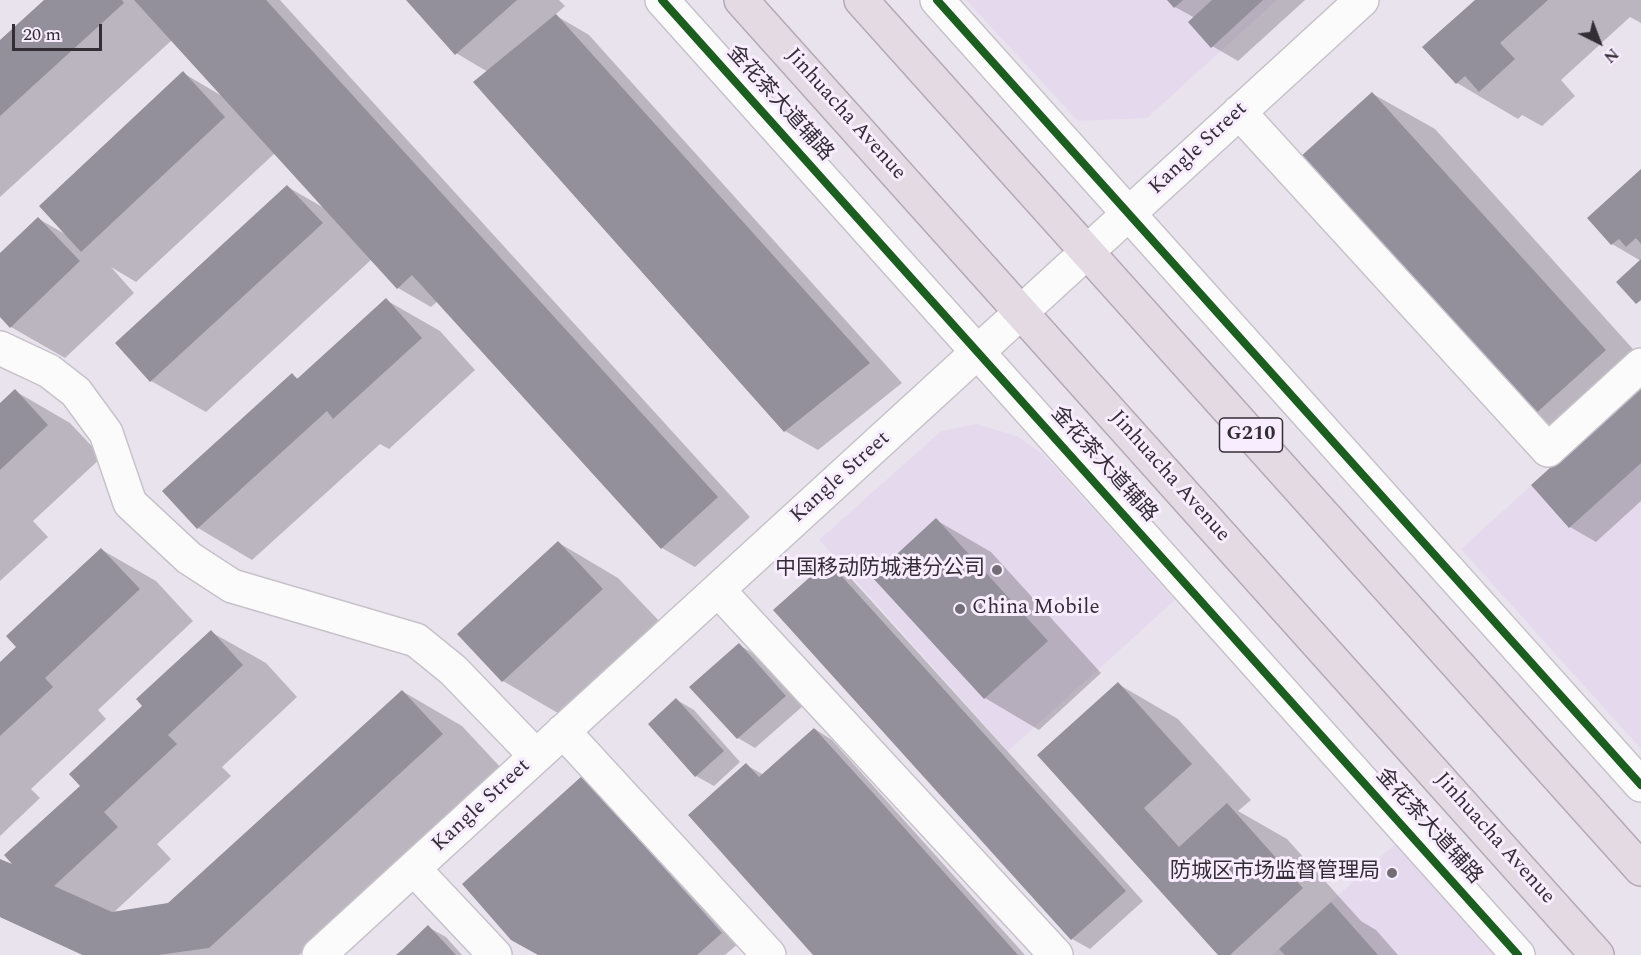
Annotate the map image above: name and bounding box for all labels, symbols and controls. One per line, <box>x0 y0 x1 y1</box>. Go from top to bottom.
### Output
scale bar <box>15 12 105 50</box>
north arrow <box>1569 12 1629 72</box>
text: 20 m <box>23 21 61 48</box>
street label: 金花茶大道辅路 <box>720 41 838 167</box>
text: N <box>1598 42 1624 69</box>
street label: Jinhuacha Avenue <box>779 44 911 186</box>
street label: Kangle Street <box>1145 97 1253 201</box>
street label: 金花茶大道辅路 <box>1044 402 1162 528</box>
street label: Jinhuacha Avenue <box>1103 406 1235 548</box>
road number: G210 <box>1220 418 1282 452</box>
street label: Kangle Street <box>786 427 896 529</box>
place label: 中国移动防城港分公司 <box>775 557 985 583</box>
marker: 中国移动防城港分公司 <box>990 563 1004 577</box>
place label: China Mobile <box>972 596 1100 622</box>
marker: China Mobile <box>953 602 967 616</box>
street label: Kangle Street <box>428 754 536 858</box>
street label: 金花茶大道辅路 <box>1369 764 1487 890</box>
street label: Jinhuacha Avenue <box>1428 768 1560 910</box>
place label: 防城区市场监督管理局 <box>1170 860 1380 886</box>
marker: 防城区市场监督管理局 <box>1385 866 1399 880</box>

